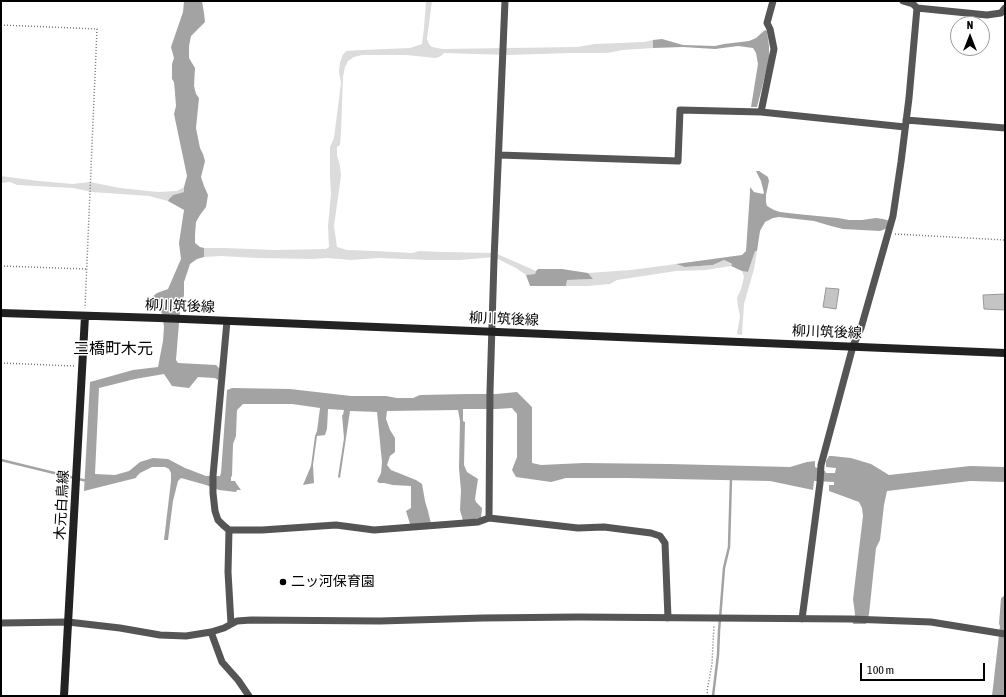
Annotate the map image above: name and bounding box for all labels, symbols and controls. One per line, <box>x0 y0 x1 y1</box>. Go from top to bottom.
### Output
north arrow <box>950 16 990 56</box>
text: N <box>967 19 973 31</box>
street label: 柳川筑後線 <box>145 296 215 316</box>
street label: 柳川筑後線 <box>469 309 539 329</box>
street label: 柳川筑後線 <box>792 322 862 342</box>
district label: 三橋町木元 <box>73 339 153 359</box>
street label: 木元白鳥線 <box>52 470 72 540</box>
place label: 二ッ河保育園 <box>291 574 375 590</box>
marker: 二ッ河保育園 <box>278 577 288 587</box>
scale bar <box>862 655 987 681</box>
text: 100 m <box>867 663 894 677</box>

